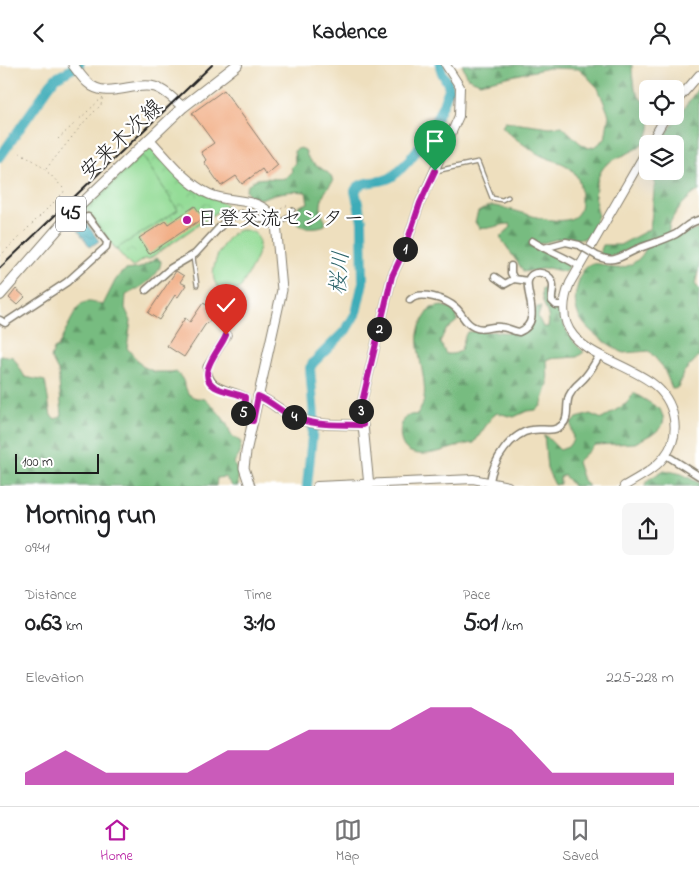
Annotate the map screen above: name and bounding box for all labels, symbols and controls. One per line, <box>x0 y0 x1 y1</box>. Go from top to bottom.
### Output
text: Kadence <box>312 17 387 49</box>
icon: back <box>25 19 53 47</box>
icon: person <box>646 19 674 47</box>
map controls <box>639 80 684 180</box>
button: locate <box>639 80 684 125</box>
street label: 安来木次線 <box>74 93 170 187</box>
pin <box>414 120 456 171</box>
icon: arrive <box>421 127 449 155</box>
button: layers <box>639 135 684 180</box>
road number: 45 <box>56 197 86 231</box>
place label: 日登交流センター <box>197 205 364 235</box>
marker: 日登交流センター <box>181 214 193 226</box>
pin: 1 <box>392 237 418 261</box>
text: 1 <box>403 239 408 260</box>
water label: 桜川 <box>323 250 359 296</box>
pin <box>205 284 247 335</box>
icon: check <box>212 291 240 319</box>
pin: 2 <box>366 317 392 341</box>
text: 2 <box>376 319 383 340</box>
pin: 3 <box>348 399 374 423</box>
pin: 5 <box>230 401 256 425</box>
text: 3 <box>359 401 364 422</box>
text: 5 <box>239 403 248 424</box>
pin: 4 <box>282 405 306 429</box>
text: 4 <box>292 407 297 428</box>
scale bar <box>15 451 99 474</box>
text: 100 m <box>22 452 53 473</box>
text: Morning run <box>25 496 156 537</box>
button: share <box>622 503 674 555</box>
text: 09:41 <box>25 536 50 560</box>
text: Distance <box>25 585 77 606</box>
text: Time <box>244 585 272 606</box>
text: Pace <box>463 585 490 606</box>
text: 0.63 <box>25 606 62 642</box>
text: 3:10 <box>244 606 275 642</box>
text: 5:01 <box>463 606 498 642</box>
text: km <box>62 616 83 637</box>
text: /km <box>498 616 523 637</box>
text: Elevation <box>25 666 84 690</box>
text: 225–228 m <box>606 666 674 690</box>
tab: Home <box>100 816 133 867</box>
tab: Map <box>334 816 362 867</box>
tab: Saved <box>562 816 599 867</box>

